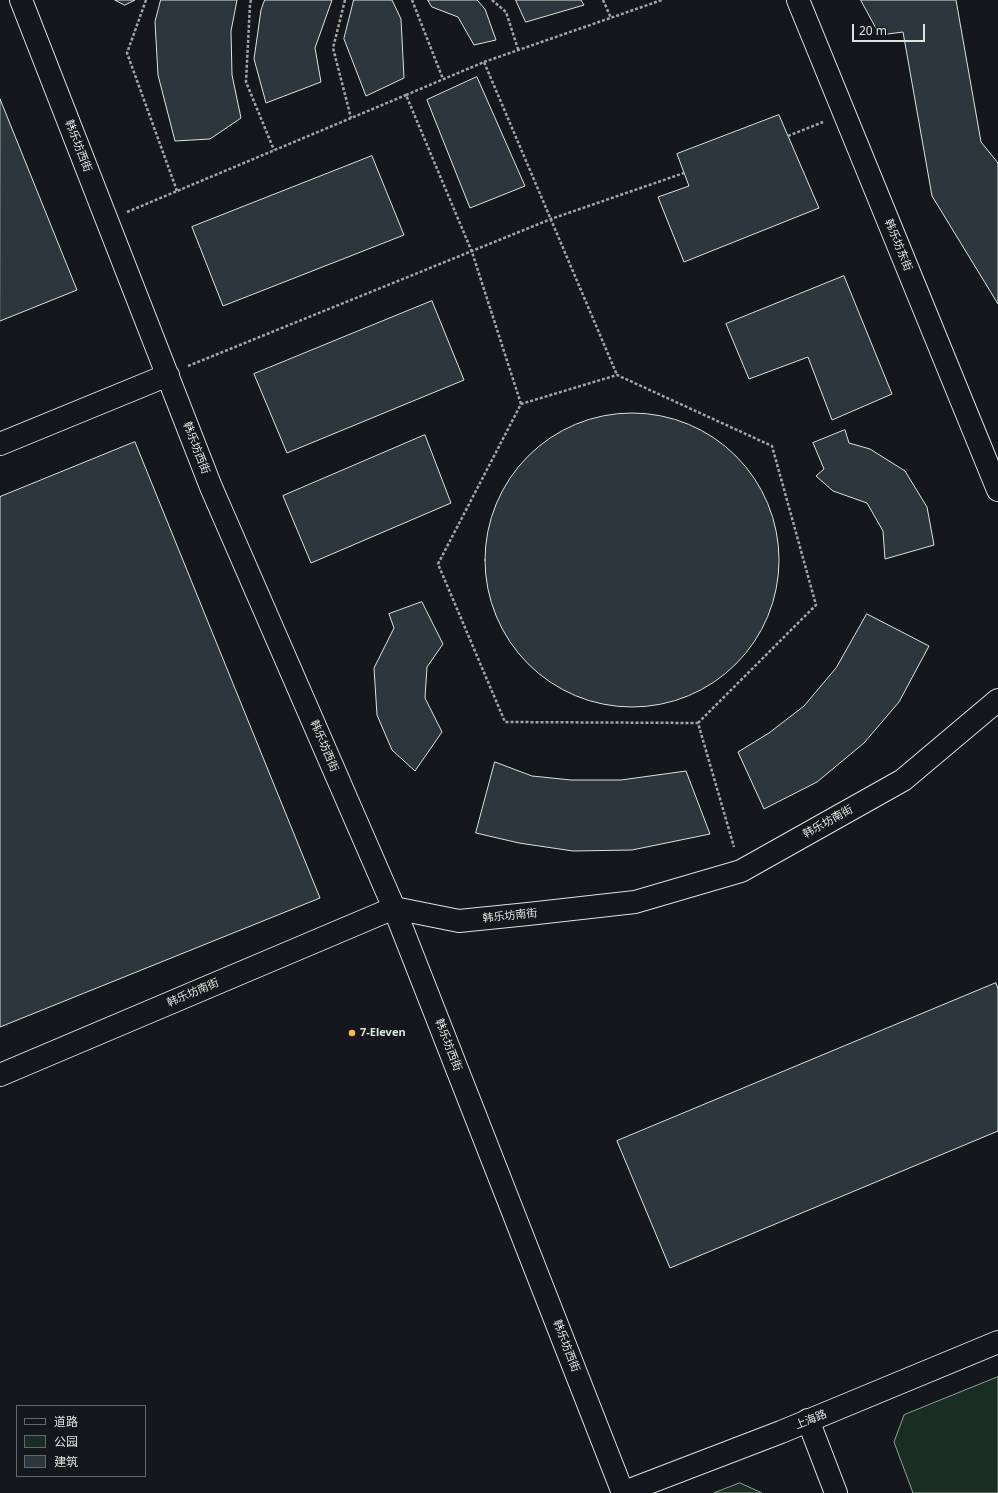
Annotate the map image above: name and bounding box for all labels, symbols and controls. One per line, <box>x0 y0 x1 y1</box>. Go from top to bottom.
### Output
scale bar <box>854 16 927 42</box>
text: 20 m <box>859 22 887 39</box>
street label: 韩乐坊西街 <box>62 118 94 174</box>
street label: 韩乐坊东街 <box>882 217 914 273</box>
street label: 韩乐坊西街 <box>180 420 212 476</box>
street label: 韩乐坊西街 <box>307 718 341 774</box>
street label: 韩乐坊南街 <box>801 803 855 841</box>
street label: 韩乐坊南街 <box>482 907 538 925</box>
street label: 韩乐坊南街 <box>165 976 221 1010</box>
street label: 韩乐坊西街 <box>432 1017 464 1073</box>
place label: 7-Eleven <box>360 1026 406 1040</box>
marker: 7-Eleven <box>347 1028 357 1038</box>
street label: 韩乐坊西街 <box>550 1318 582 1374</box>
legend <box>16 1405 146 1477</box>
street label: 上海路 <box>793 1408 829 1432</box>
text: 道路 <box>54 1413 78 1430</box>
text: 公园 <box>54 1433 78 1450</box>
text: 建筑 <box>54 1453 78 1470</box>

